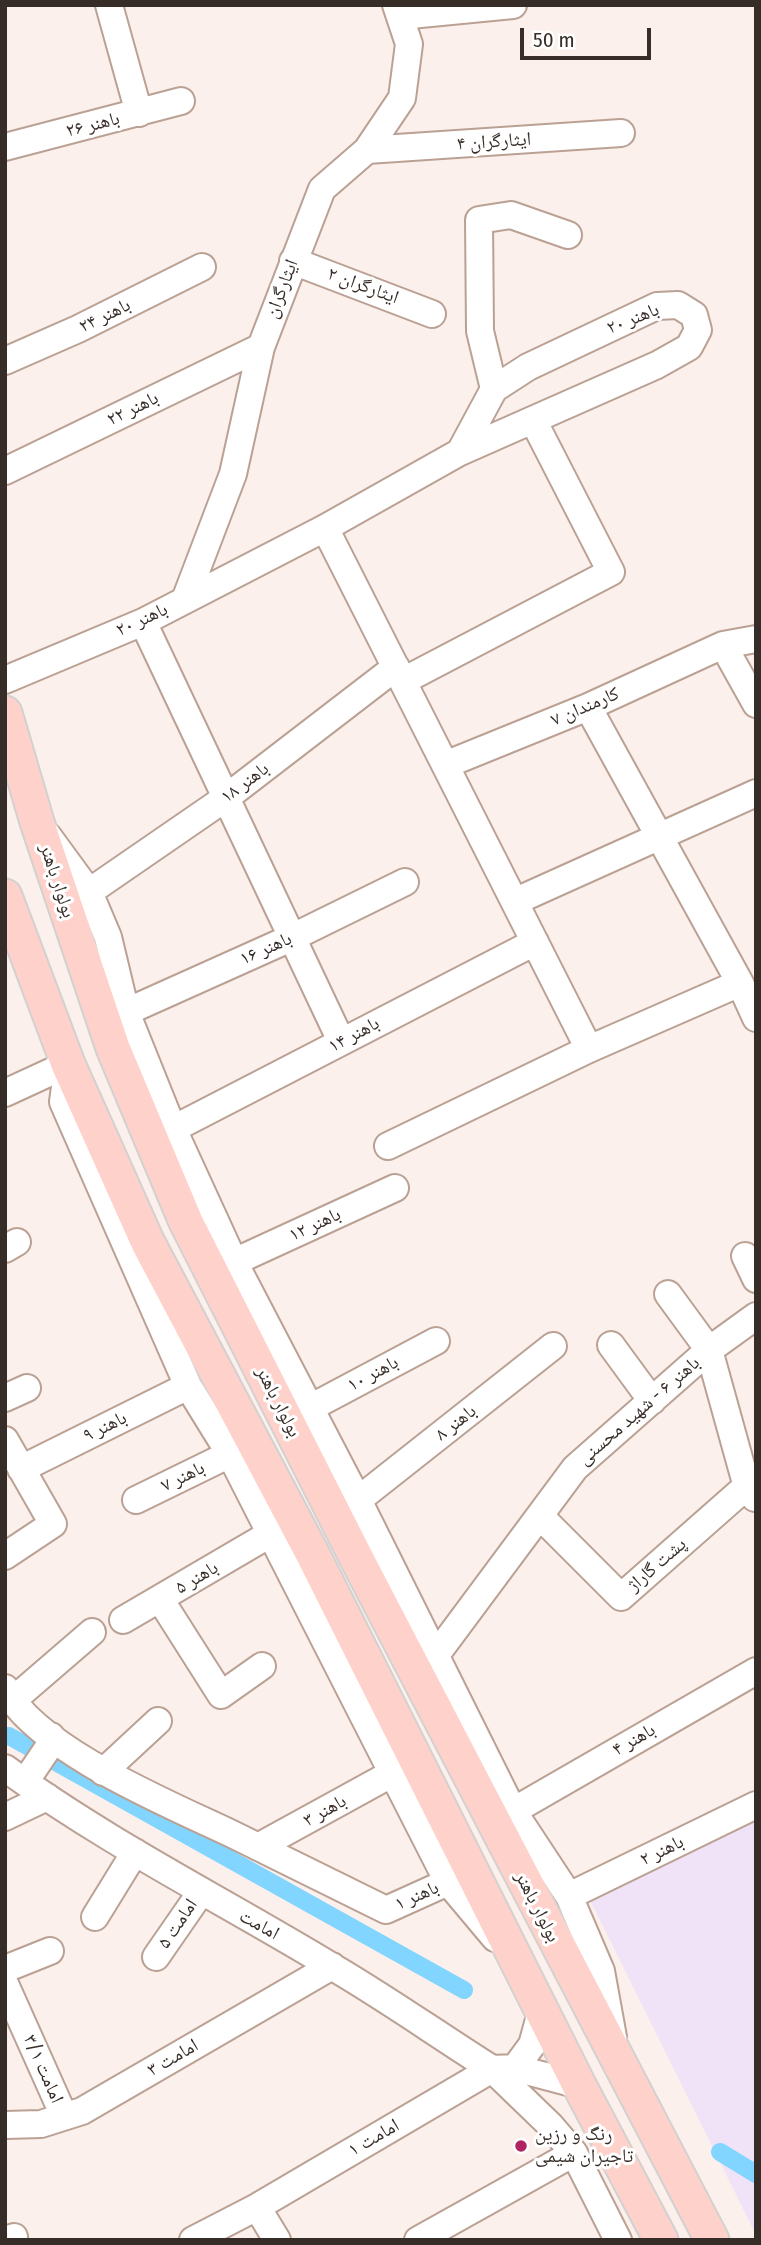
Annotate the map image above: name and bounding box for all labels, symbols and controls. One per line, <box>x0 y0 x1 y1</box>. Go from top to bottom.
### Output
scale bar <box>523 14 654 58</box>
text: 50 m <box>533 27 575 53</box>
street label: باهنر ۲۶ <box>64 107 122 143</box>
street label: ایثارگران ۴ <box>456 128 532 156</box>
street label: ایثارگران <box>260 256 304 322</box>
street label: ایثارگران ۲ <box>324 263 402 309</box>
street label: باهنر ۲۴ <box>76 294 134 338</box>
street label: باهنر ۲۰ <box>603 298 663 340</box>
street label: باهنر ۲۲ <box>104 387 162 431</box>
street label: باهنر ۲۰ <box>113 598 171 642</box>
street label: کارمندان ۷ <box>547 682 623 732</box>
street label: باهنر ۱۸ <box>216 758 274 808</box>
street label: بولوار باهنر <box>34 841 80 921</box>
street label: باهنر ۱۶ <box>236 928 296 970</box>
street label: باهنر ۱۴ <box>325 1012 383 1058</box>
street label: باهنر ۱۲ <box>286 1203 344 1247</box>
street label: باهنر ۱۰ <box>344 1351 402 1397</box>
street label: باهنر ۶ - شهید محسنی <box>573 1352 705 1470</box>
street label: بولوار باهنر <box>251 1363 305 1441</box>
street label: باهنر ۸ <box>431 1400 481 1446</box>
street label: باهنر ۹ <box>79 1407 131 1447</box>
street label: باهنر ۷ <box>157 1457 209 1497</box>
street label: پشت گاراژ <box>623 1533 691 1597</box>
street label: باهنر ۵ <box>171 1556 223 1600</box>
street label: باهنر ۴ <box>608 1719 660 1761</box>
street label: باهنر ۳ <box>299 1790 351 1832</box>
street label: باهنر ۲ <box>636 1831 688 1871</box>
street label: بولوار باهنر <box>510 1868 564 1946</box>
street label: باهنر ۱ <box>391 1876 443 1916</box>
street label: امامت ۵ <box>153 1895 203 1953</box>
street label: امامت <box>235 1905 283 1945</box>
street label: امامت ۳/۱ <box>18 2031 68 2107</box>
street label: امامت ۳ <box>143 2034 203 2082</box>
street label: امامت ۱ <box>344 2114 404 2162</box>
place label: رنگ و رزین تاجیران شیمی <box>535 2124 633 2168</box>
marker: رنگ و رزین تاجیران شیمی <box>513 2138 529 2154</box>

